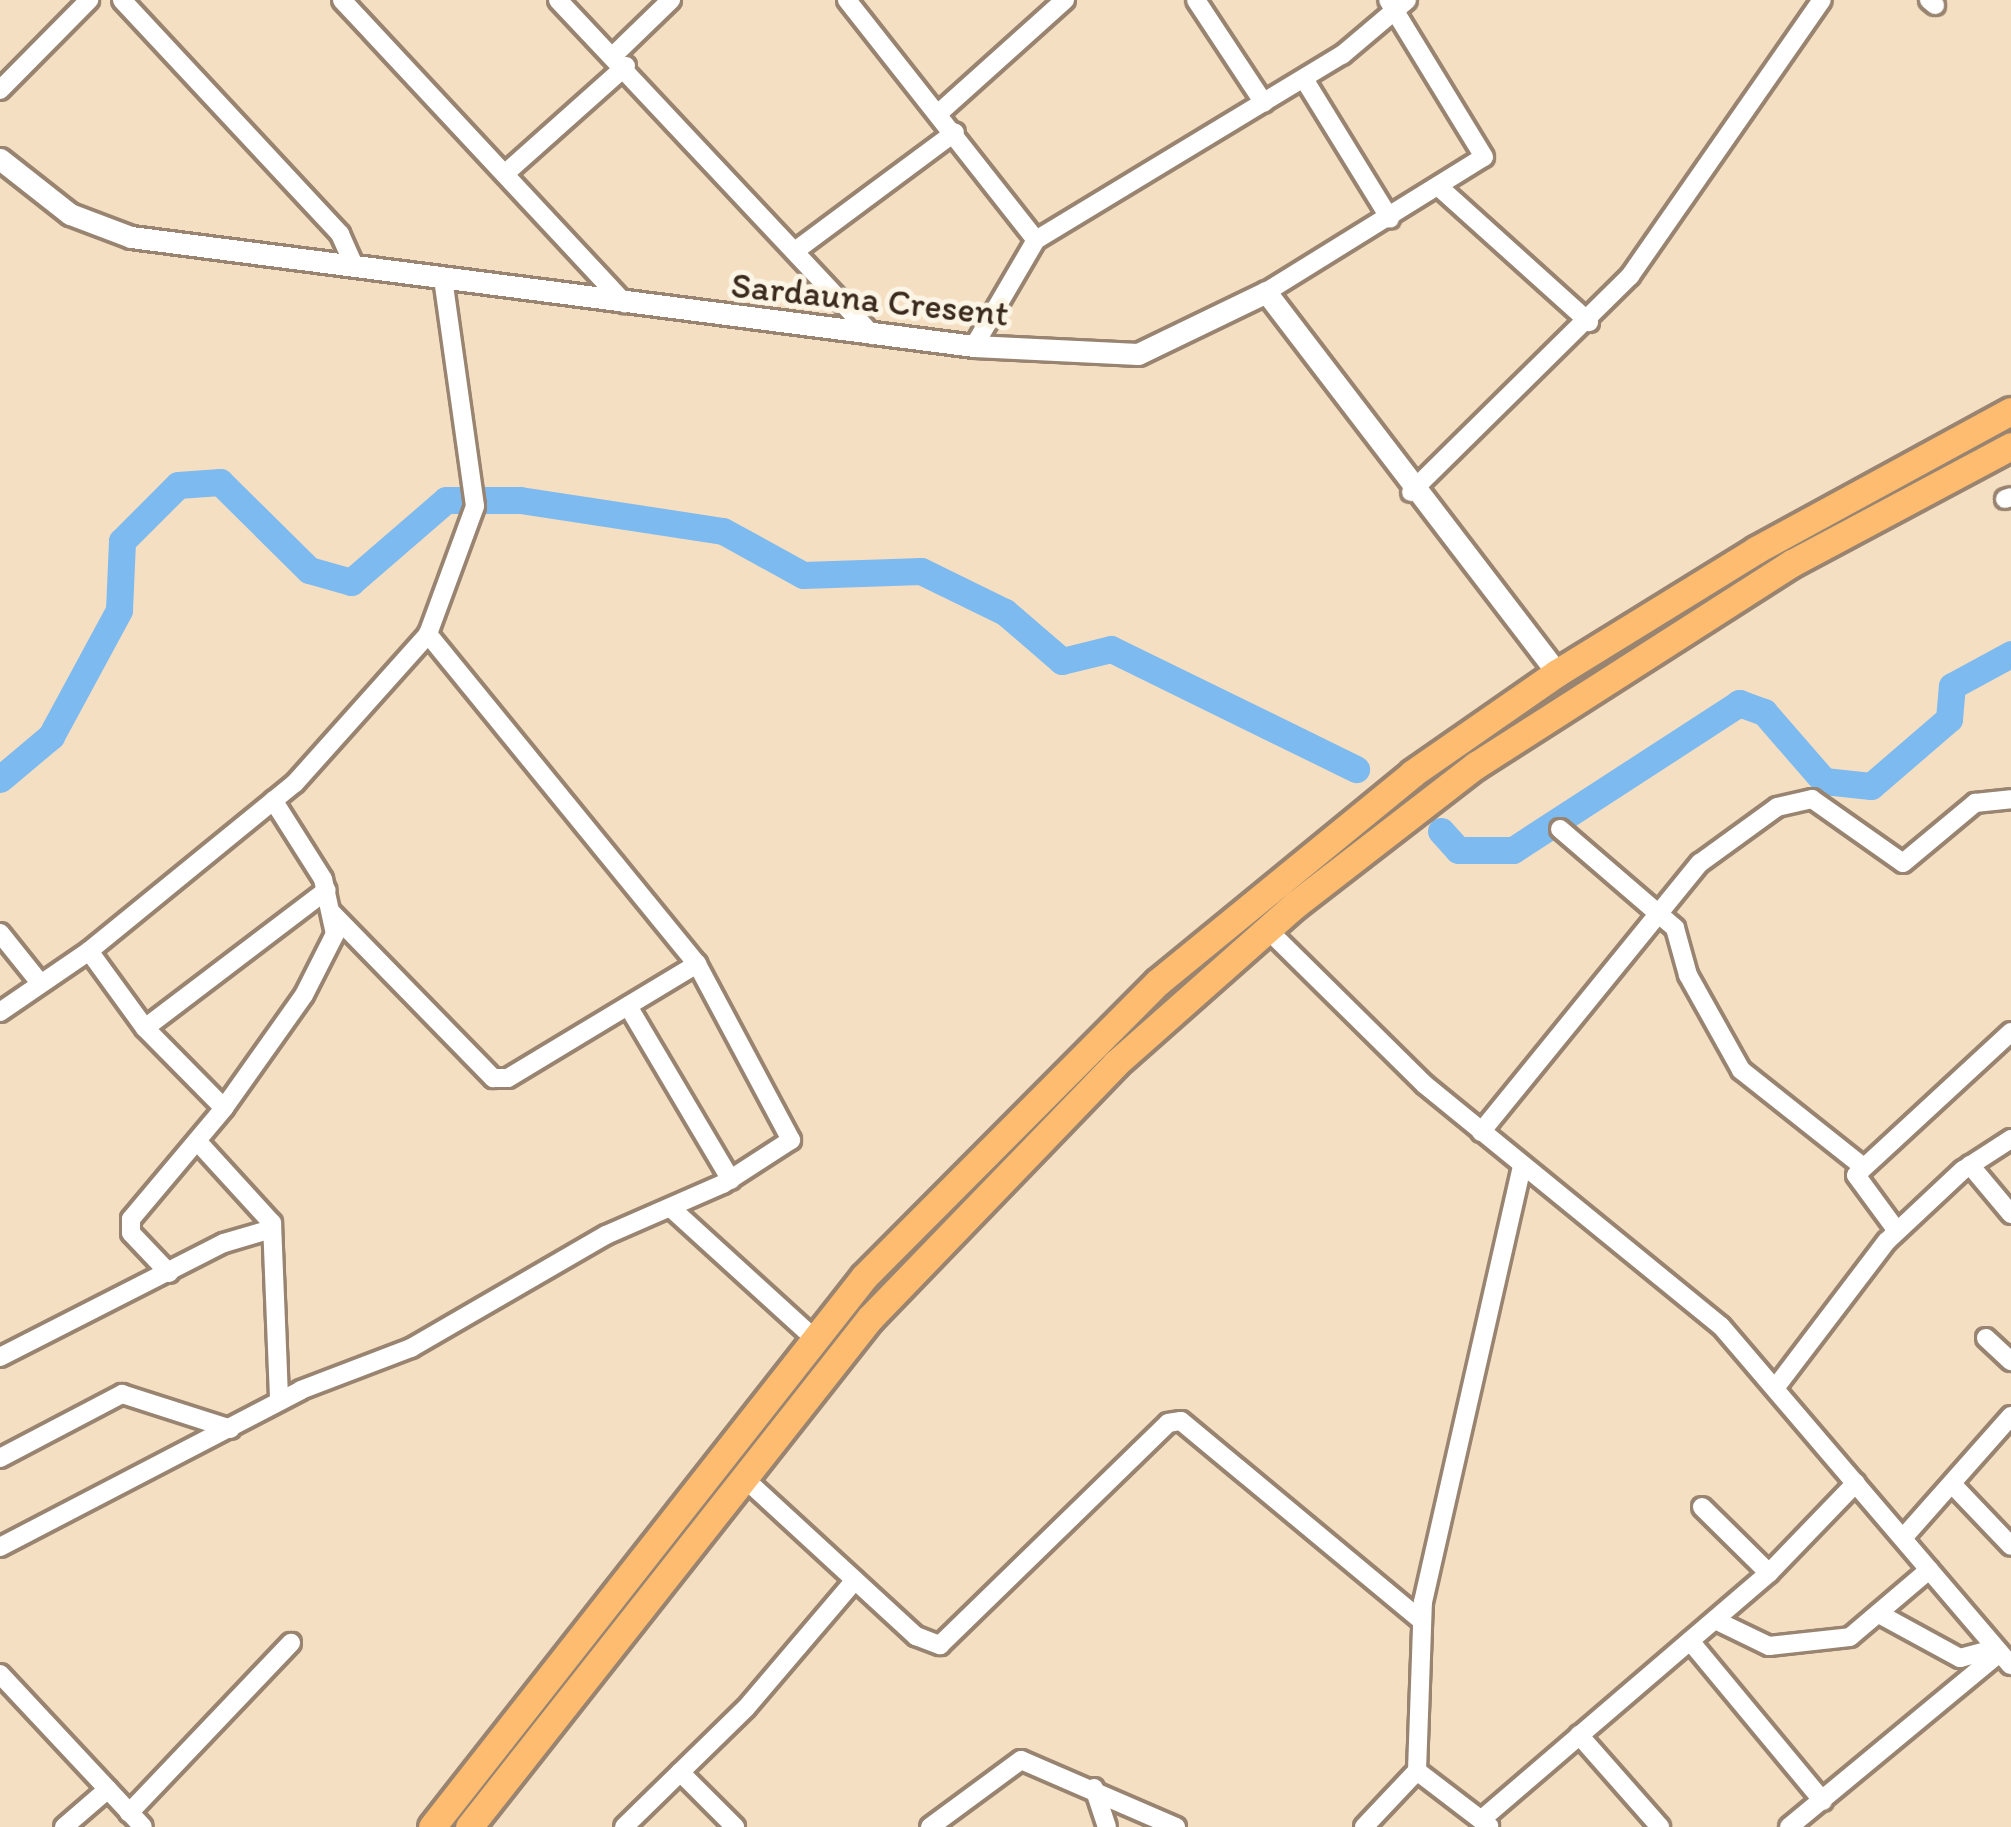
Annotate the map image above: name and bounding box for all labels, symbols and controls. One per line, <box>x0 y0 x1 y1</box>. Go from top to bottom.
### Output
street label: Sardauna Cresent <box>729 263 1011 335</box>

